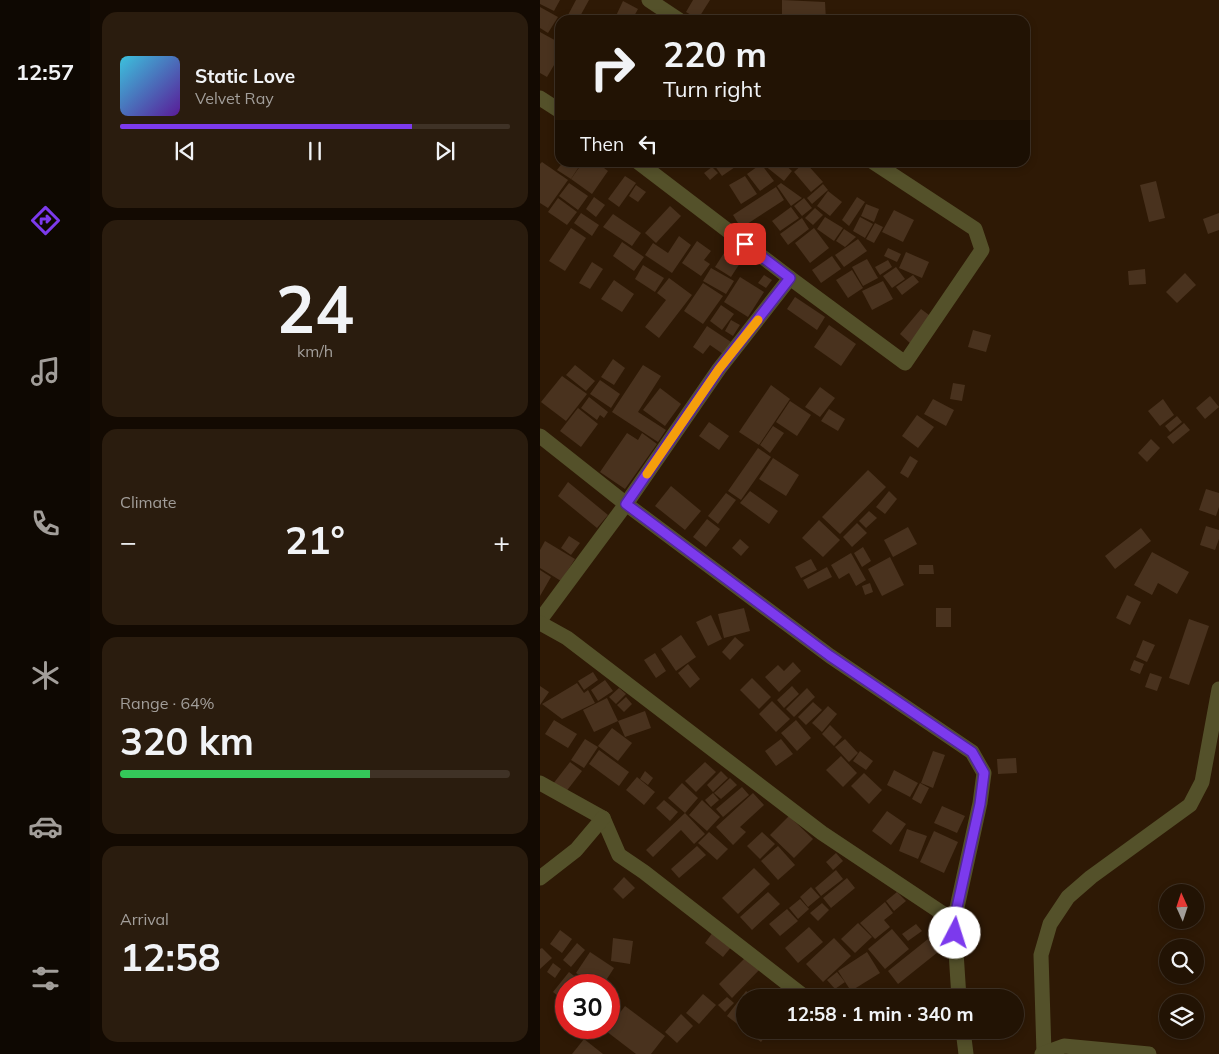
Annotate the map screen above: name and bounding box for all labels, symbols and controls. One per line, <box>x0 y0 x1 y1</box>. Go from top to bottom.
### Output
text: 220 m <box>663 32 767 76</box>
icon: right <box>580 35 645 100</box>
text: 12:57 <box>16 58 74 86</box>
text: Static Love <box>195 64 295 88</box>
text: Turn right <box>663 75 761 103</box>
text: Velvet Ray <box>195 88 274 108</box>
icon: left <box>634 130 662 158</box>
text: Then <box>580 132 624 156</box>
icon: previous <box>171 137 199 165</box>
icon: pause <box>301 137 329 165</box>
icon: next <box>431 137 459 165</box>
icon: directions <box>28 203 63 238</box>
pin <box>724 223 766 265</box>
icon: arrive <box>731 230 759 258</box>
text: 24 <box>276 268 354 349</box>
text: km/h <box>297 341 333 361</box>
icon: music <box>28 354 63 389</box>
text: Climate <box>120 492 176 512</box>
icon: phone <box>28 506 63 541</box>
text: 21° <box>285 516 345 564</box>
text: − <box>120 524 137 559</box>
text: + <box>493 524 510 559</box>
icon: climate <box>28 658 63 693</box>
text: Range · 64% <box>120 693 215 713</box>
text: 320 km <box>120 717 254 765</box>
icon: car <box>28 809 63 844</box>
north arrow <box>1159 884 1204 929</box>
map controls <box>1159 884 1204 1039</box>
position arrow <box>928 906 980 958</box>
text: Arrival <box>120 909 169 929</box>
text: 12:58 <box>120 933 221 981</box>
button: search <box>1159 939 1204 984</box>
icon: filters <box>28 961 63 996</box>
speed limit sign: 30 <box>555 974 620 1039</box>
button: layers <box>1159 994 1204 1039</box>
text: 12:58 · 1 min · 340 m <box>786 1002 974 1026</box>

